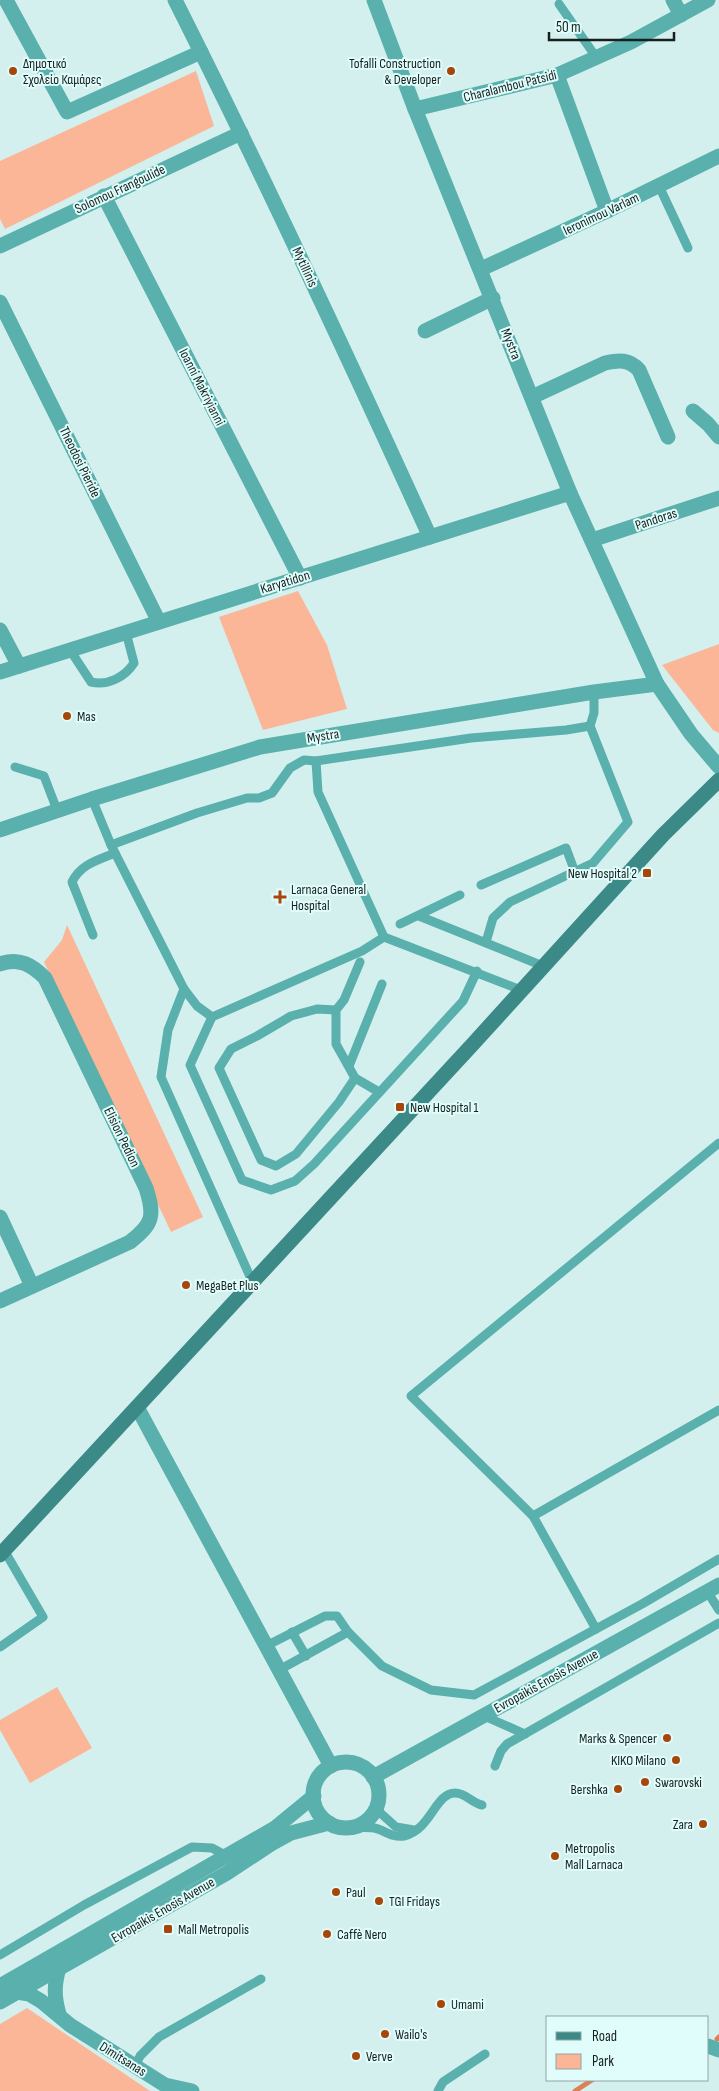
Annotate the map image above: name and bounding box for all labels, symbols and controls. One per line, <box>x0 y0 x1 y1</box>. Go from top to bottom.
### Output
scale bar <box>549 10 674 42</box>
text: 50 m <box>556 18 581 37</box>
place label: Δημοτικό Σχολείο Καμάρες <box>23 55 102 88</box>
place label: Tofalli Construction & Developer <box>349 55 441 88</box>
marker: Δημοτικό Σχολείο Καμάρες <box>7 65 19 77</box>
marker: Tofalli Construction & Developer <box>445 65 457 77</box>
street label: Charalambou Patsidi <box>462 66 558 106</box>
street label: Solomou Frangoulide <box>72 161 168 217</box>
street label: Ieronimou Varlam <box>560 189 642 239</box>
street label: Mytillinis <box>288 244 322 290</box>
street label: Mystra <box>497 326 525 362</box>
street label: Ioanni Makriyianni <box>175 345 229 429</box>
street label: Theodosi Pieride <box>56 424 104 500</box>
street label: Pandoras <box>633 504 679 534</box>
street label: Karyatidon <box>258 566 312 598</box>
place label: Mas <box>77 708 96 725</box>
marker: Mas <box>61 710 73 722</box>
street label: Mystra <box>306 725 340 747</box>
place label: New Hospital 2 <box>568 865 637 882</box>
marker: New Hospital 2 <box>641 867 653 879</box>
place label: Larnaca General Hospital <box>291 881 366 914</box>
marker: Larnaca General Hospital <box>273 890 287 904</box>
place label: New Hospital 1 <box>410 1099 479 1116</box>
marker: New Hospital 1 <box>394 1101 406 1113</box>
street label: Elision Pedion <box>100 1104 144 1170</box>
place label: MegaBet Plus <box>196 1277 258 1294</box>
marker: MegaBet Plus <box>180 1279 192 1291</box>
street label: Evropaikis Enosis Avenue <box>491 1645 601 1717</box>
place label: Marks & Spencer <box>579 1730 657 1747</box>
marker: Marks & Spencer <box>661 1732 673 1744</box>
place label: KIKO Milano <box>611 1752 666 1769</box>
marker: KIKO Milano <box>670 1754 682 1766</box>
place label: Swarovski <box>655 1774 702 1791</box>
marker: Swarovski <box>639 1776 651 1788</box>
place label: Bershka <box>571 1781 608 1798</box>
marker: Bershka <box>612 1783 624 1795</box>
place label: Zara <box>673 1816 693 1833</box>
marker: Zara <box>697 1818 709 1830</box>
place label: Metropolis Mall Larnaca <box>565 1840 623 1873</box>
marker: Metropolis Mall Larnaca <box>549 1850 561 1862</box>
street label: Evropaikis Enosis Avenue <box>108 1874 218 1946</box>
place label: Paul <box>346 1884 366 1901</box>
marker: Paul <box>330 1886 342 1898</box>
place label: TGI Fridays <box>389 1893 440 1910</box>
marker: TGI Fridays <box>373 1895 385 1907</box>
place label: Mall Metropolis <box>178 1921 249 1938</box>
marker: Mall Metropolis <box>162 1923 174 1935</box>
place label: Caffè Nero <box>337 1926 387 1943</box>
marker: Caffè Nero <box>321 1928 333 1940</box>
place label: Umami <box>451 1996 484 2013</box>
marker: Umami <box>435 1998 447 2010</box>
legend <box>546 2016 709 2081</box>
place label: Wailo's <box>395 2026 427 2043</box>
text: Road <box>592 2027 617 2046</box>
marker: Wailo's <box>379 2028 391 2040</box>
street label: Dimitsanas <box>96 2038 150 2080</box>
place label: Verve <box>366 2048 393 2065</box>
marker: Verve <box>350 2050 362 2062</box>
text: Park <box>592 2052 614 2071</box>

